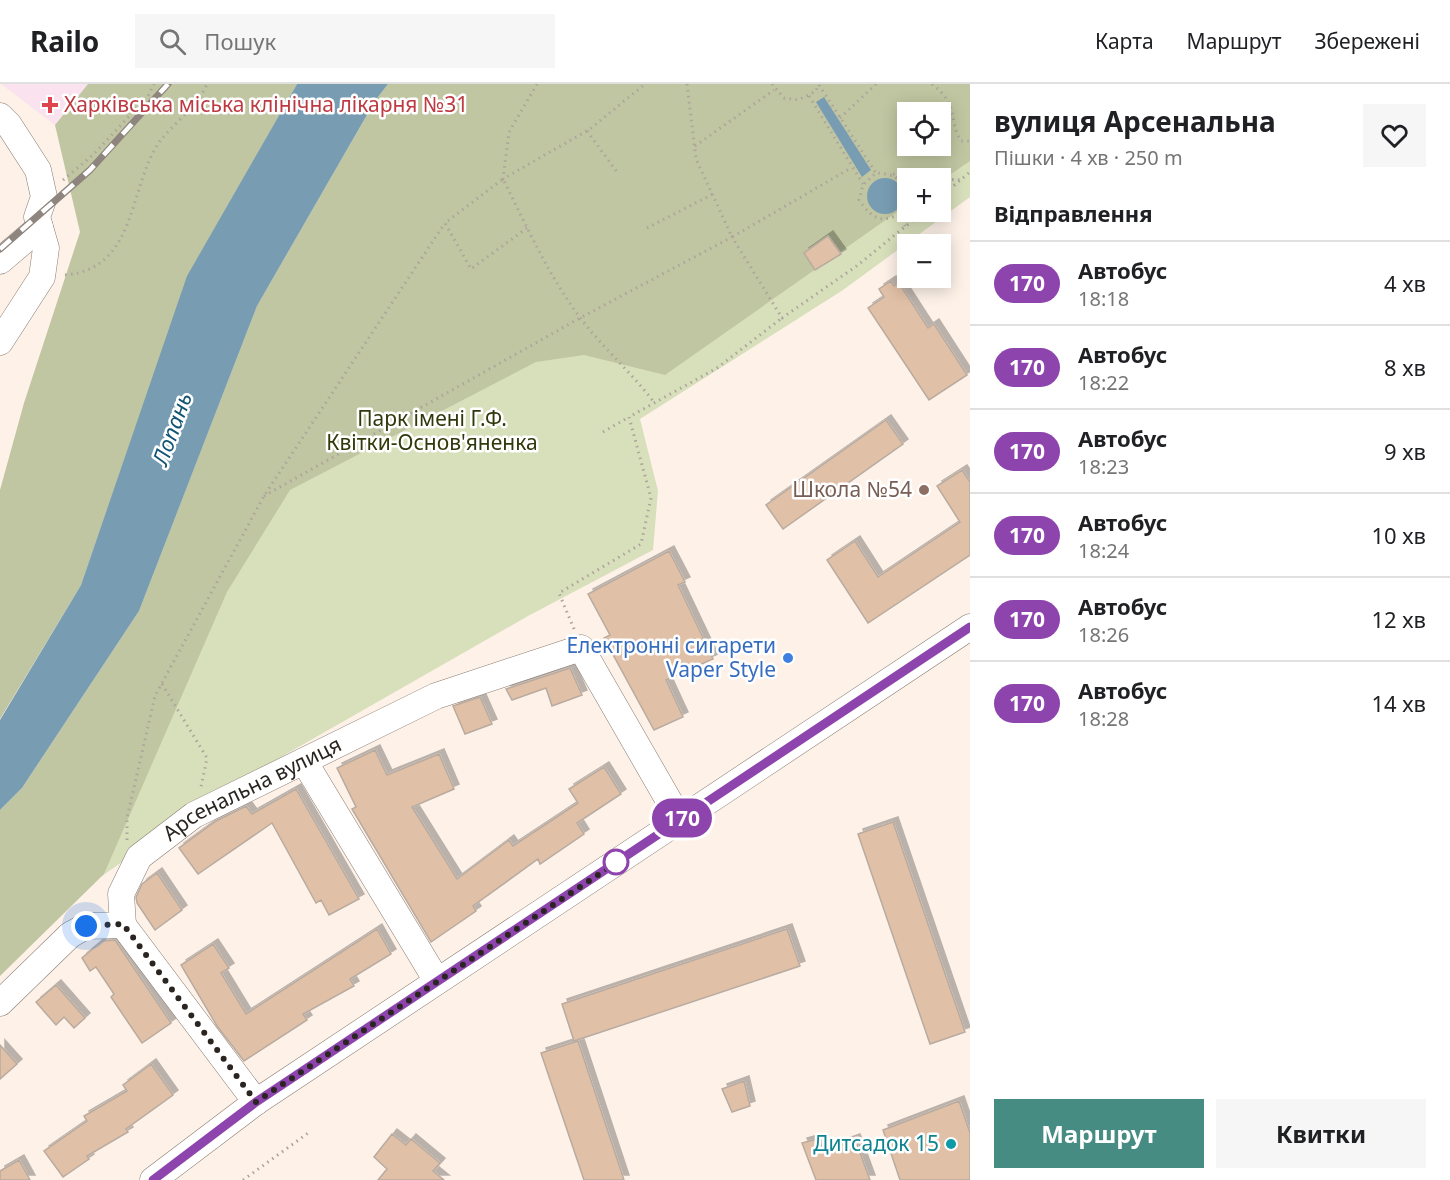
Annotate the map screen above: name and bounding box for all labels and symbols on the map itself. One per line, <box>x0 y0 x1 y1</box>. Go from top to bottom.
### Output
place label: Харківська міська клінічна лікарня №31 <box>64 90 468 118</box>
marker: Харківська міська клінічна лікарня №31 <box>41 96 59 114</box>
water label: Лопань <box>144 388 198 470</box>
park label: Парк імені Г.Ф. Квітки-Основ'яненка <box>326 404 538 456</box>
place label: Школа №54 <box>792 475 912 503</box>
marker: Школа №54 <box>917 483 931 497</box>
place label: Електронні сигарети Vaper Style <box>566 631 776 683</box>
marker: Електронні сигарети Vaper Style <box>781 651 795 665</box>
street label: Арсенальна вулиця <box>157 730 346 847</box>
line badge: 170 <box>648 798 716 838</box>
unlabelled marker <box>603 849 629 875</box>
your location <box>71 911 101 941</box>
place label: Дитсадок 15 <box>813 1129 939 1157</box>
marker: Дитсадок 15 <box>944 1137 958 1151</box>

